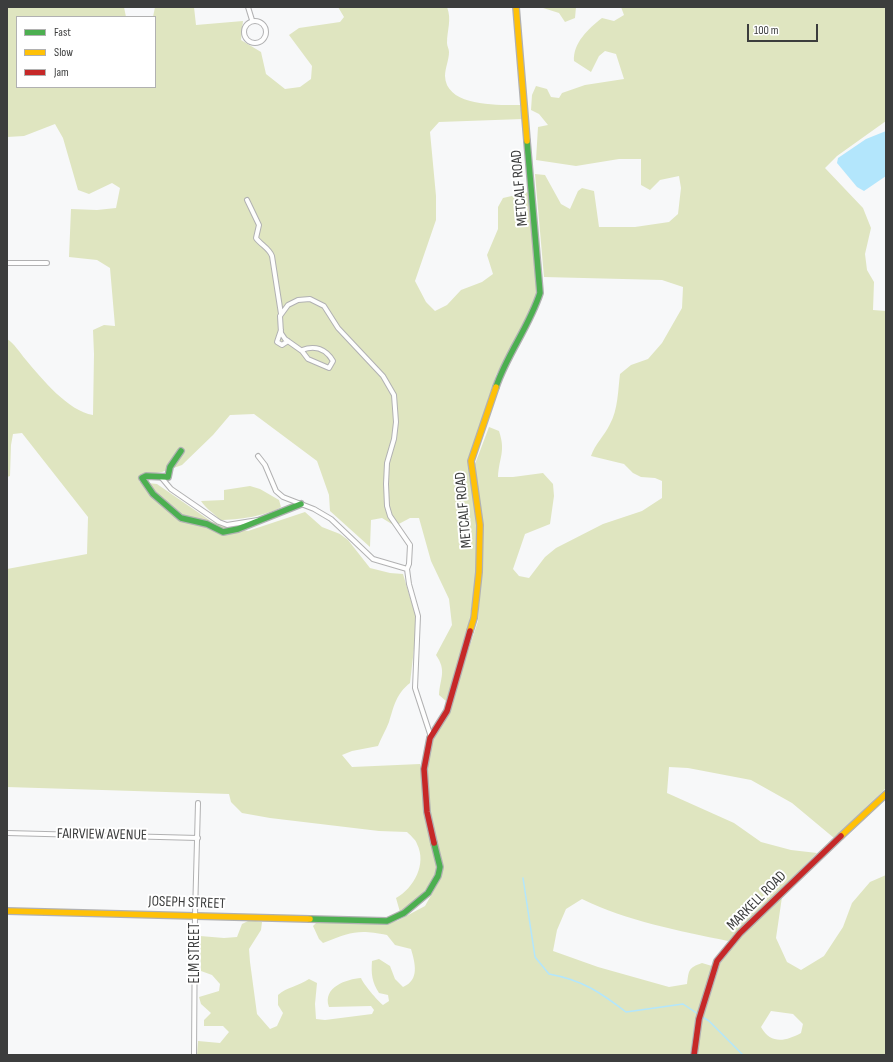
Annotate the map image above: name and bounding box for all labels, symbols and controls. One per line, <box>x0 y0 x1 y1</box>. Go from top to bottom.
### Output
legend <box>16 16 156 88</box>
scale bar <box>749 16 820 42</box>
text: 100 m <box>754 23 779 38</box>
text: Fast <box>54 25 71 40</box>
text: Slow <box>54 45 73 60</box>
text: Jam <box>54 65 69 80</box>
street label: METCALF ROAD <box>508 149 532 227</box>
street label: METCALF ROAD <box>452 471 476 549</box>
street label: FAIRVIEW AVENUE <box>57 825 147 845</box>
street label: MARKELL ROAD <box>724 868 790 934</box>
street label: JOSEPH STREET <box>148 893 226 913</box>
street label: ELM STREET <box>186 923 204 983</box>

